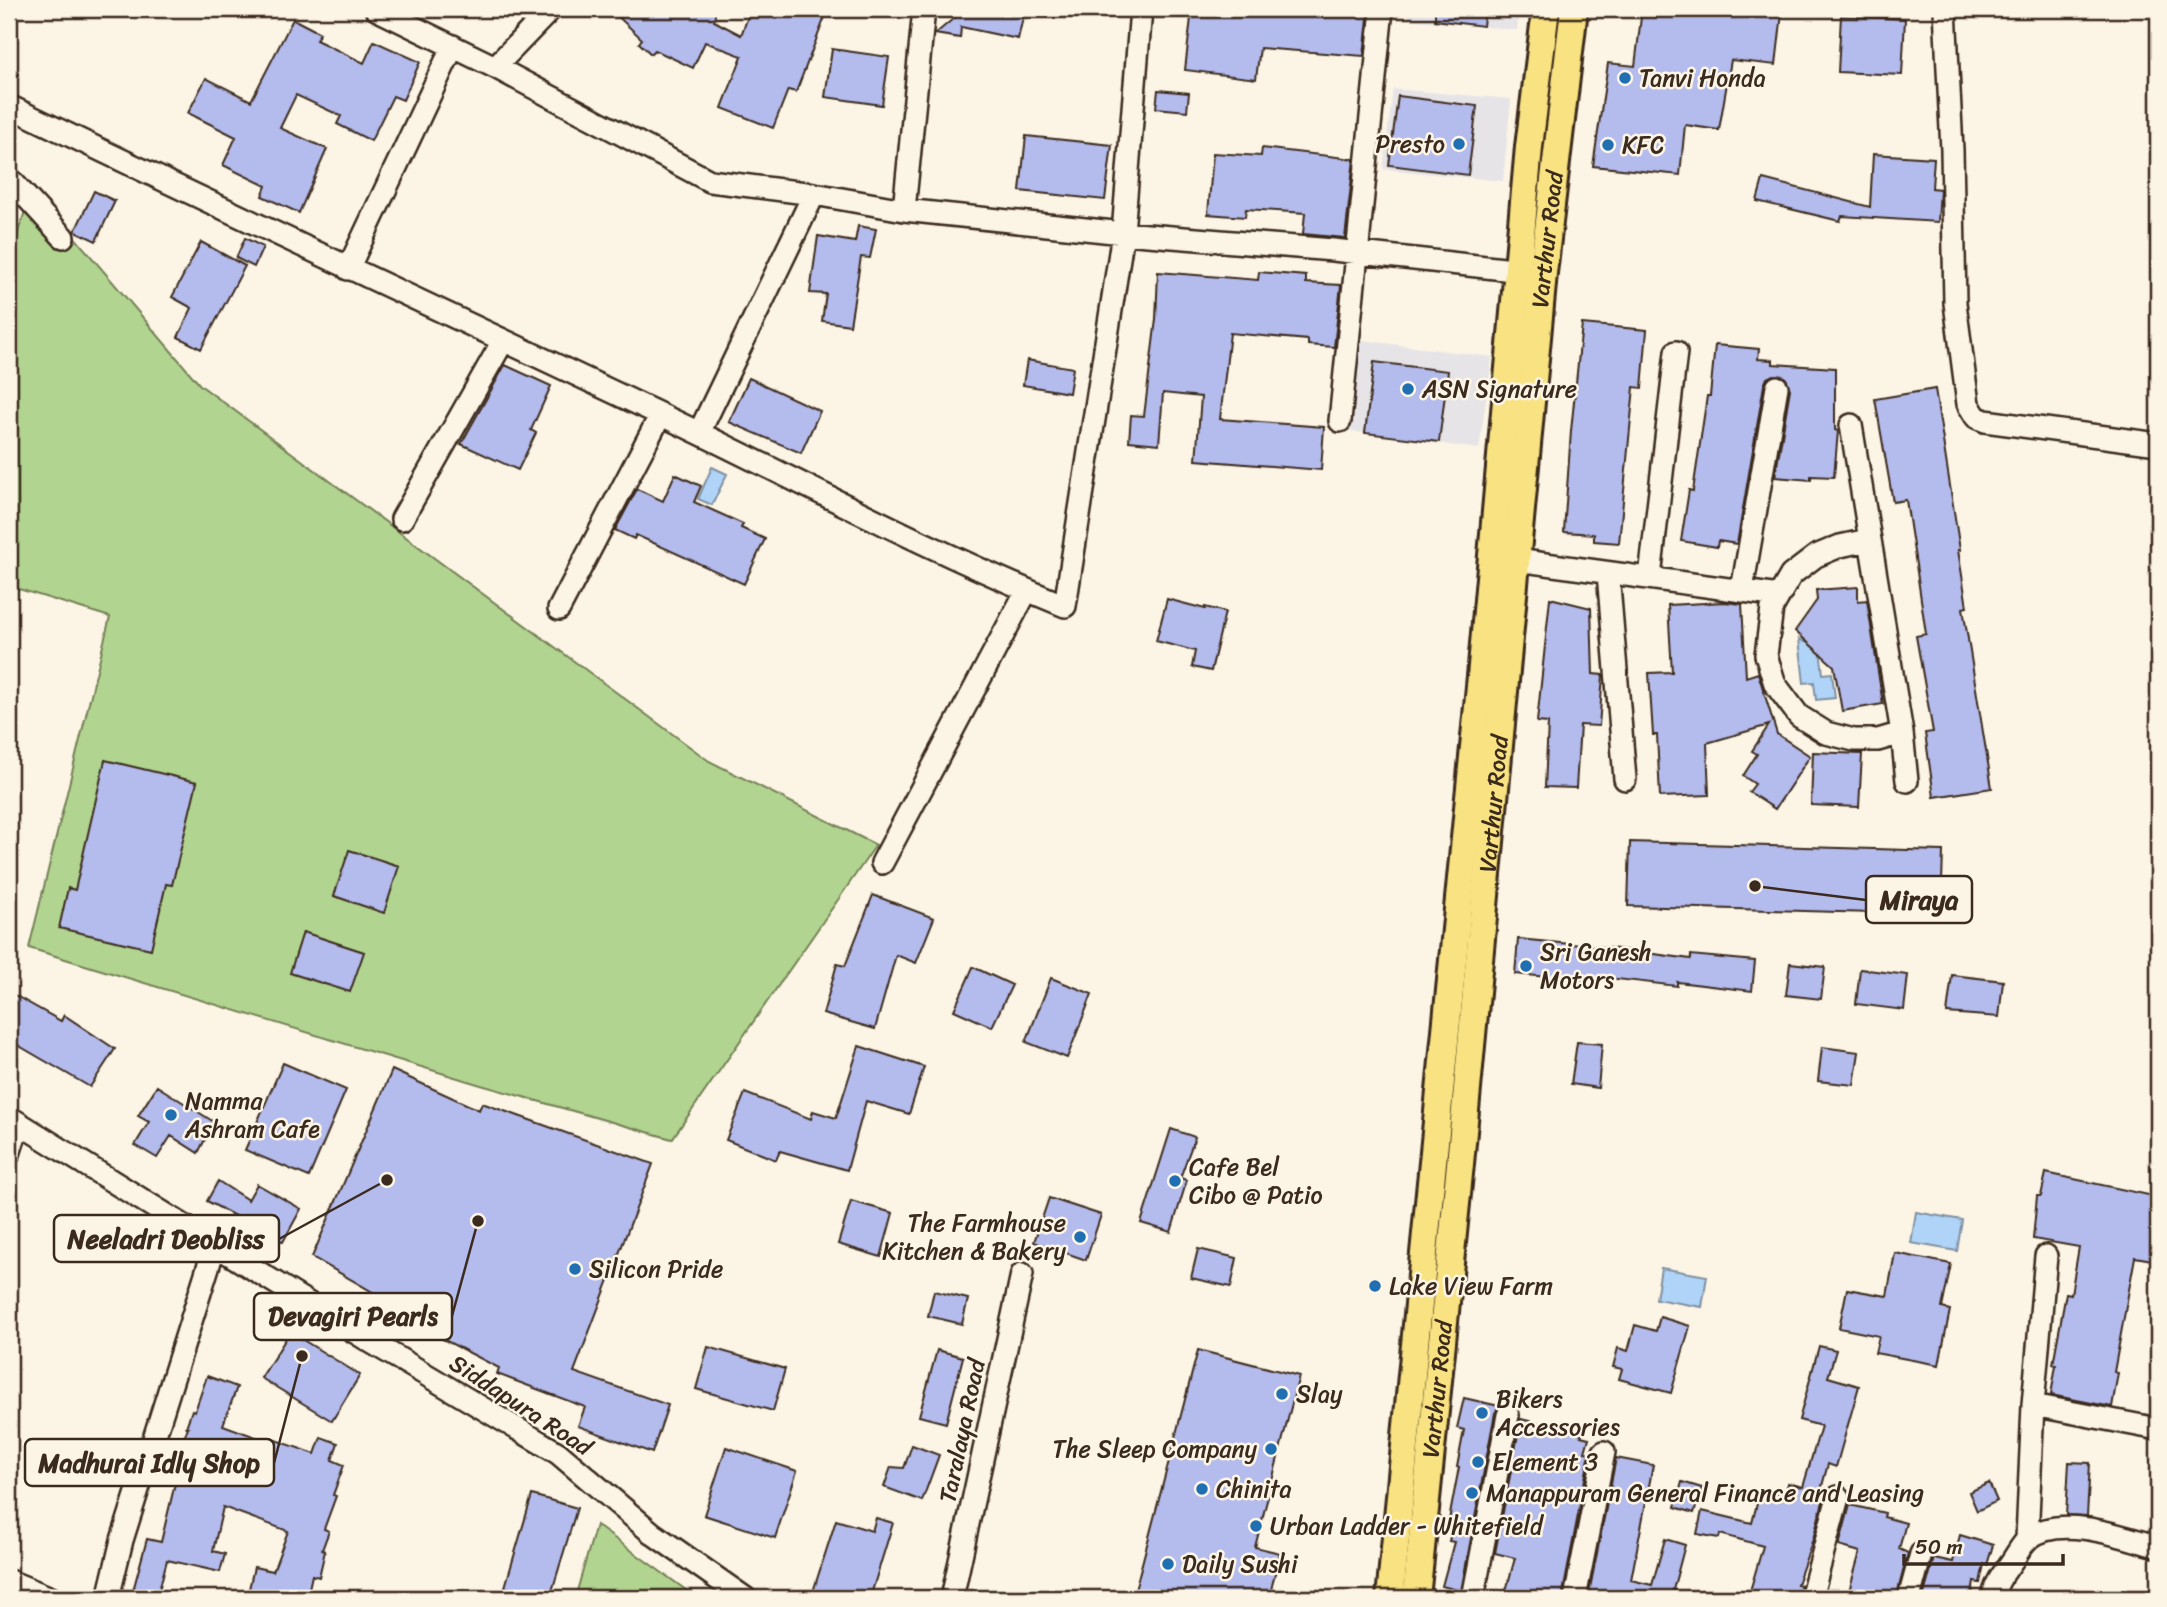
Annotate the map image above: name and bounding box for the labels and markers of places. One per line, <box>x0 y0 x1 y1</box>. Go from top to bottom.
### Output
place label: Tanvi Honda <box>1639 57 1766 99</box>
marker: Tanvi Honda <box>1617 70 1633 86</box>
place label: Presto <box>1375 123 1445 165</box>
place label: KFC <box>1622 124 1664 166</box>
marker: Presto <box>1451 136 1467 152</box>
marker: KFC <box>1600 137 1616 153</box>
place label: ASN Signature <box>1421 368 1577 410</box>
marker: ASN Signature <box>1400 381 1416 397</box>
callout: Miraya <box>1866 876 1972 923</box>
place label: Sri Ganesh Motors <box>1540 931 1652 1001</box>
marker: Sri Ganesh Motors <box>1518 958 1534 974</box>
place label: Namma Ashram Cafe <box>184 1080 320 1150</box>
marker: Namma Ashram Cafe <box>163 1107 179 1123</box>
place label: Cafe Bel Cibo @ Patio <box>1189 1146 1323 1216</box>
marker: Cafe Bel Cibo @ Patio <box>1167 1173 1183 1189</box>
place label: The Farmhouse Kitchen & Bakery <box>882 1202 1067 1272</box>
callout: Neeladri Deobliss <box>54 1215 279 1262</box>
marker: The Farmhouse Kitchen & Bakery <box>1072 1229 1088 1245</box>
place label: Silicon Pride <box>589 1248 723 1290</box>
marker: Silicon Pride <box>567 1261 583 1277</box>
place label: Lake View Farm <box>1389 1265 1553 1307</box>
marker: Lake View Farm <box>1367 1278 1383 1294</box>
callout: Devagiri Pearls <box>254 1293 452 1340</box>
place label: Slay <box>1296 1373 1343 1415</box>
place label: Bikers Accessories <box>1495 1378 1620 1448</box>
marker: Slay <box>1274 1386 1290 1402</box>
marker: Bikers Accessories <box>1474 1405 1490 1421</box>
place label: The Sleep Company <box>1053 1428 1258 1470</box>
callout: Madhurai Idly Shop <box>25 1439 274 1486</box>
marker: The Sleep Company <box>1263 1441 1279 1457</box>
place label: Element 3 <box>1492 1441 1598 1483</box>
marker: Element 3 <box>1470 1454 1486 1470</box>
place label: Chinita <box>1216 1468 1291 1510</box>
place label: Manappuram General Finance and Leasing <box>1486 1472 1924 1514</box>
marker: Chinita <box>1194 1481 1210 1497</box>
marker: Manappuram General Finance and Leasing <box>1464 1485 1480 1501</box>
place label: Urban Ladder - Whitefield <box>1270 1505 1545 1547</box>
marker: Urban Ladder - Whitefield <box>1248 1518 1264 1534</box>
place label: Daily Sushi <box>1182 1543 1299 1585</box>
marker: Daily Sushi <box>1160 1556 1176 1572</box>

